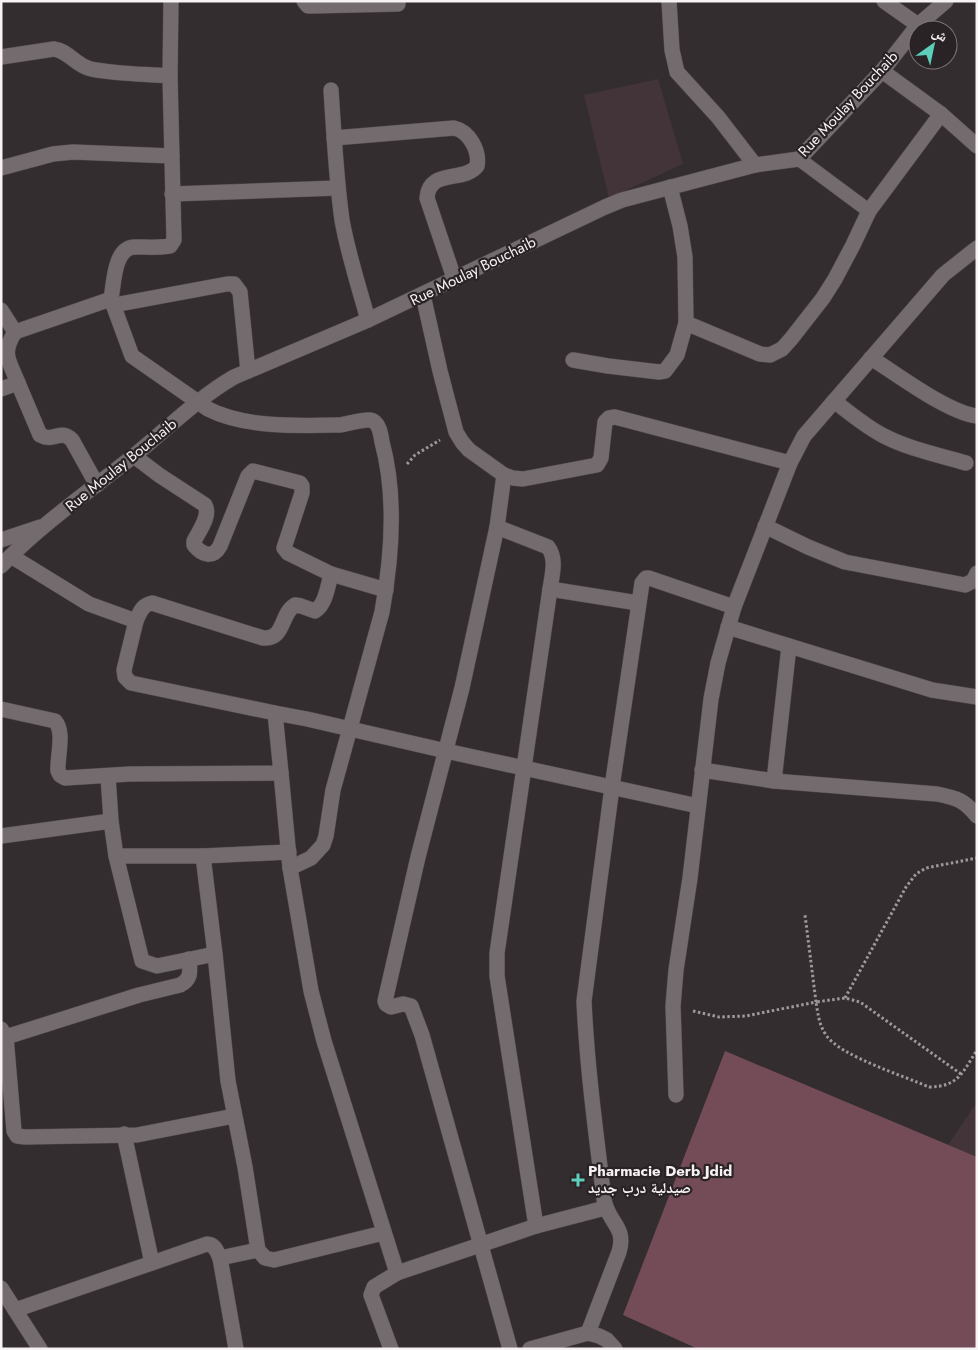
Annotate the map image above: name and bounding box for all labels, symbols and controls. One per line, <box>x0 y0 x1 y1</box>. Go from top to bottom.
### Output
north arrow <box>908 20 958 70</box>
text: ش <box>928 22 952 47</box>
street label: Rue Moulay Bouchaib <box>793 46 903 162</box>
street label: Rue Moulay Bouchaib <box>406 231 540 311</box>
street label: Rue Moulay Bouchaib <box>61 413 182 517</box>
place label: Pharmacie Derb Jdid صيدلية درب جديد <box>588 1160 732 1199</box>
marker: Pharmacie Derb Jdid صيدلية درب جديد <box>572 1174 584 1186</box>

